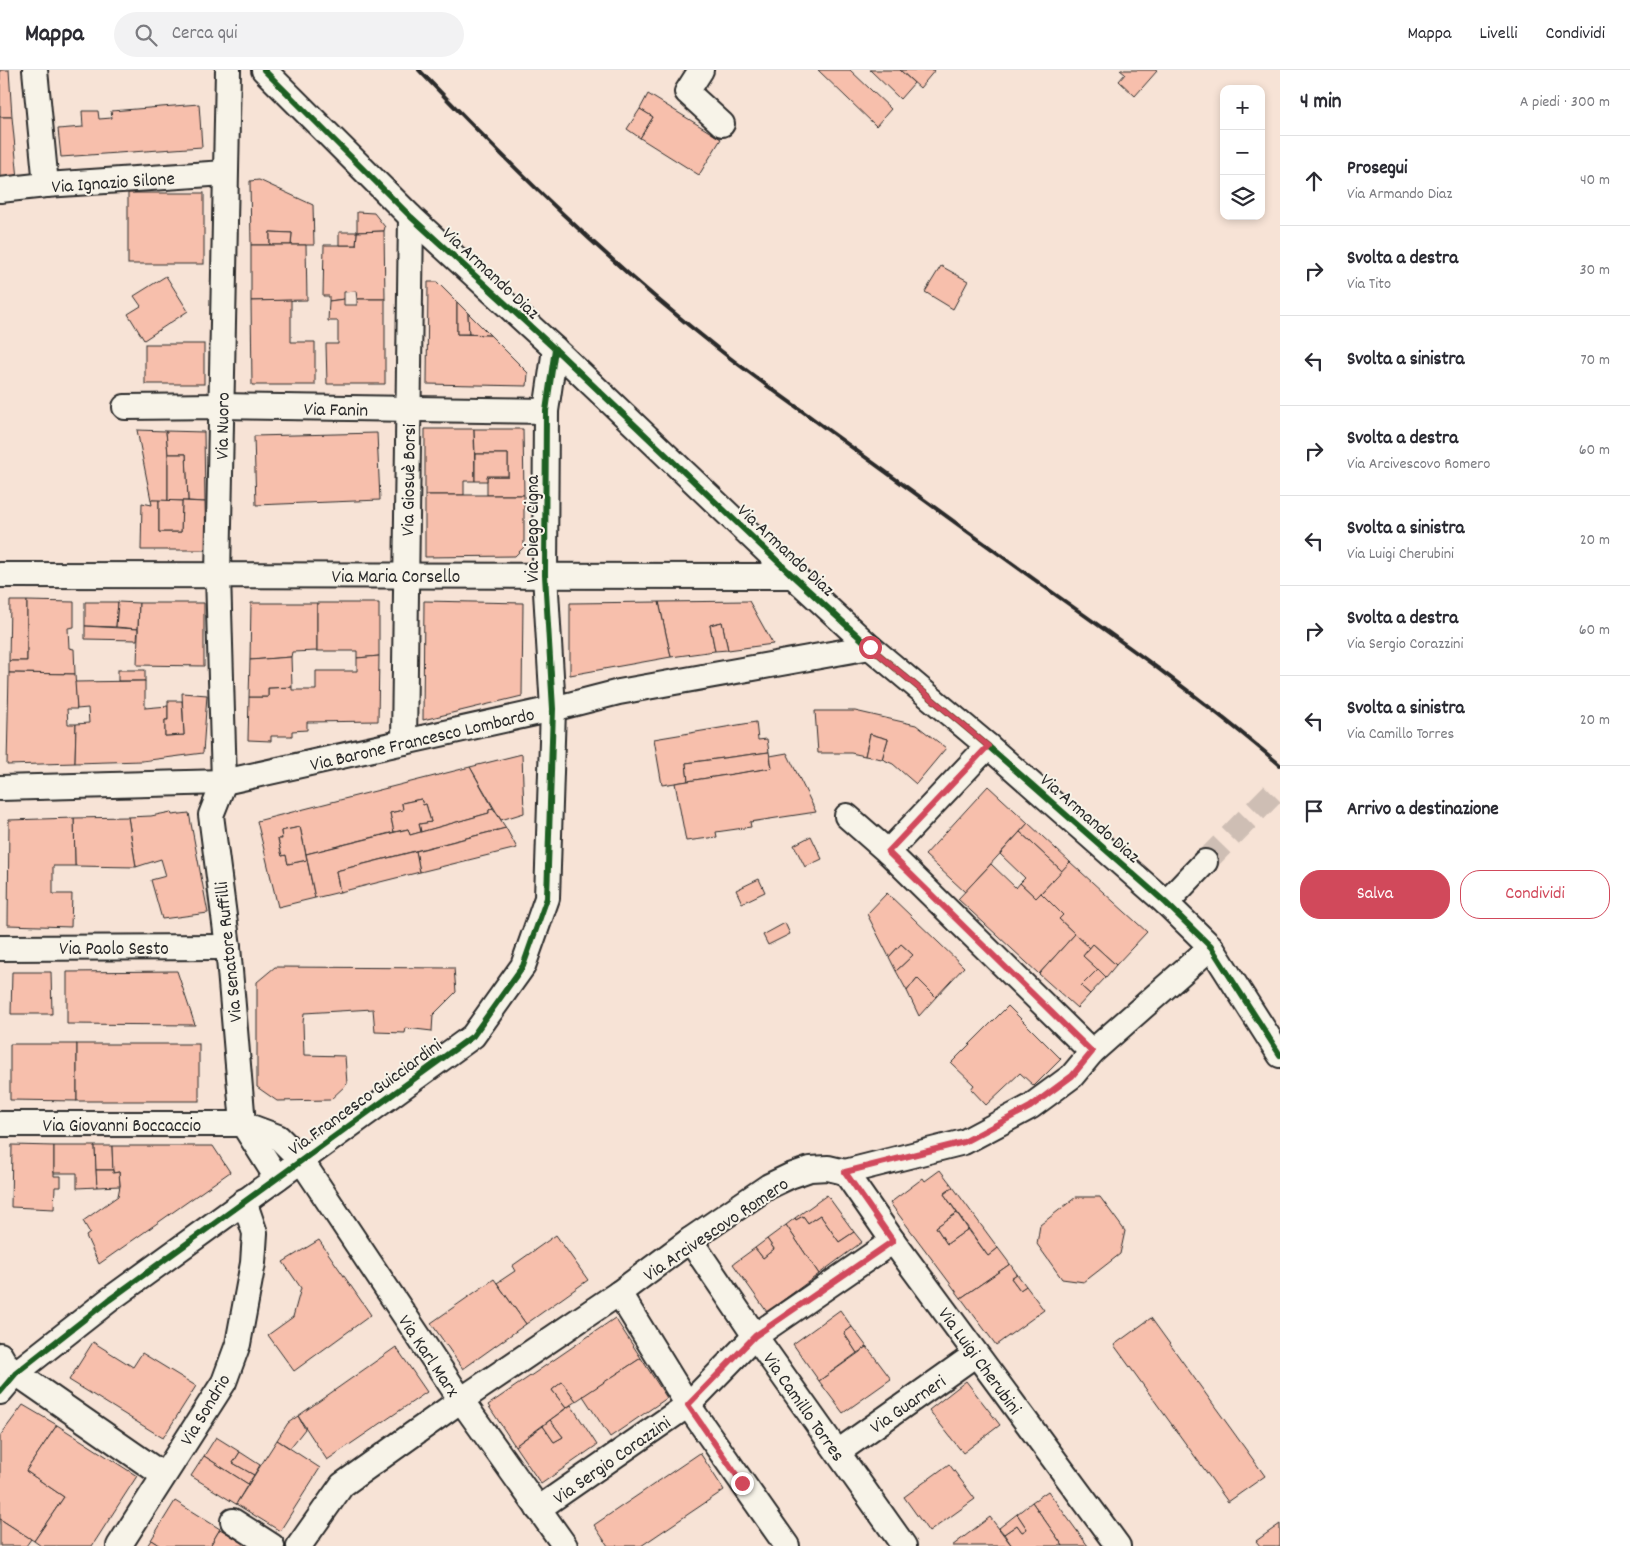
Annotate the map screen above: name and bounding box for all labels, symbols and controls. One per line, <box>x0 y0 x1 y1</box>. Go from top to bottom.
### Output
search box <box>114 12 464 57</box>
text: Mappa <box>25 18 84 52</box>
icon: search <box>132 21 160 49</box>
text: Cerca qui <box>172 21 238 48</box>
text: Mappa <box>1408 22 1452 47</box>
text: Livelli <box>1480 22 1518 47</box>
text: Condividi <box>1546 22 1605 47</box>
map controls <box>1220 85 1265 220</box>
button: + <box>1220 85 1265 130</box>
text: 4 min <box>1300 88 1342 118</box>
text: A piedi · 300 m <box>1520 91 1610 114</box>
button: − <box>1220 130 1265 175</box>
text: Prosegui <box>1347 156 1407 183</box>
street label: Via Ignazio Silone <box>51 167 176 202</box>
icon: ahead <box>1300 167 1328 195</box>
text: 40 m <box>1580 169 1610 192</box>
button: layers <box>1220 175 1265 220</box>
text: Via Armando Diaz <box>1347 183 1452 206</box>
street label: Via Armando Diaz <box>435 222 545 327</box>
text: Svolta a destra <box>1347 246 1458 273</box>
icon: right <box>1300 257 1328 285</box>
text: 30 m <box>1580 259 1610 282</box>
text: Via Tito <box>1347 273 1391 296</box>
icon: left <box>1300 347 1328 375</box>
text: Svolta a sinistra <box>1347 347 1465 374</box>
text: 70 m <box>1580 349 1610 372</box>
street label: Via Nuoro <box>210 392 239 460</box>
street label: Via Fanin <box>304 397 368 426</box>
street label: Via Giosuè Borsi <box>396 423 425 536</box>
text: Svolta a destra <box>1347 426 1458 453</box>
icon: right <box>1300 437 1328 465</box>
text: 60 m <box>1579 439 1610 462</box>
text: Via Arcivescovo Romero <box>1347 453 1490 476</box>
street label: Via Diego Cigna <box>521 474 548 583</box>
street label: Via Armando Diaz <box>730 499 840 604</box>
text: Svolta a sinistra <box>1347 516 1465 543</box>
icon: left <box>1300 527 1328 555</box>
text: 20 m <box>1580 529 1610 552</box>
text: Via Luigi Cherubini <box>1347 543 1454 566</box>
street label: Via Maria Corsello <box>332 565 460 592</box>
text: Svolta a destra <box>1347 606 1458 633</box>
icon: right <box>1300 617 1328 645</box>
text: 60 m <box>1579 619 1610 642</box>
text: Via Sergio Corazzini <box>1347 633 1463 656</box>
route start <box>859 636 882 659</box>
text: Svolta a sinistra <box>1347 696 1465 723</box>
street label: Via Barone Francesco Lombardo <box>308 702 538 780</box>
icon: left <box>1300 707 1328 735</box>
text: 20 m <box>1580 709 1610 732</box>
text: Via Camillo Torres <box>1347 723 1454 746</box>
street label: Via Armando Diaz <box>1033 768 1145 871</box>
icon: arrive <box>1300 797 1328 825</box>
text: Arrivo a destinazione <box>1347 797 1499 824</box>
button: Salva <box>1300 870 1450 919</box>
button: Condividi <box>1460 870 1610 919</box>
street label: Via Senatore Ruffilli <box>210 879 251 1023</box>
street label: Via Paolo Sesto <box>59 937 169 964</box>
street label: Via Francesco Guicciardini <box>284 1033 449 1164</box>
street label: Via Giovanni Boccaccio <box>43 1114 201 1141</box>
street label: Via Arcivescovo Romero <box>639 1172 795 1290</box>
street label: Via Luigi Cherubini <box>930 1303 1027 1422</box>
street label: Via Karl Marx <box>390 1311 464 1403</box>
street label: Via Camillo Torres <box>755 1348 850 1468</box>
street label: Via Guarneri <box>866 1369 953 1442</box>
street label: Via Sondrio <box>175 1370 239 1452</box>
street label: Via Sergio Corazzini <box>549 1411 678 1513</box>
route end <box>731 1472 754 1495</box>

